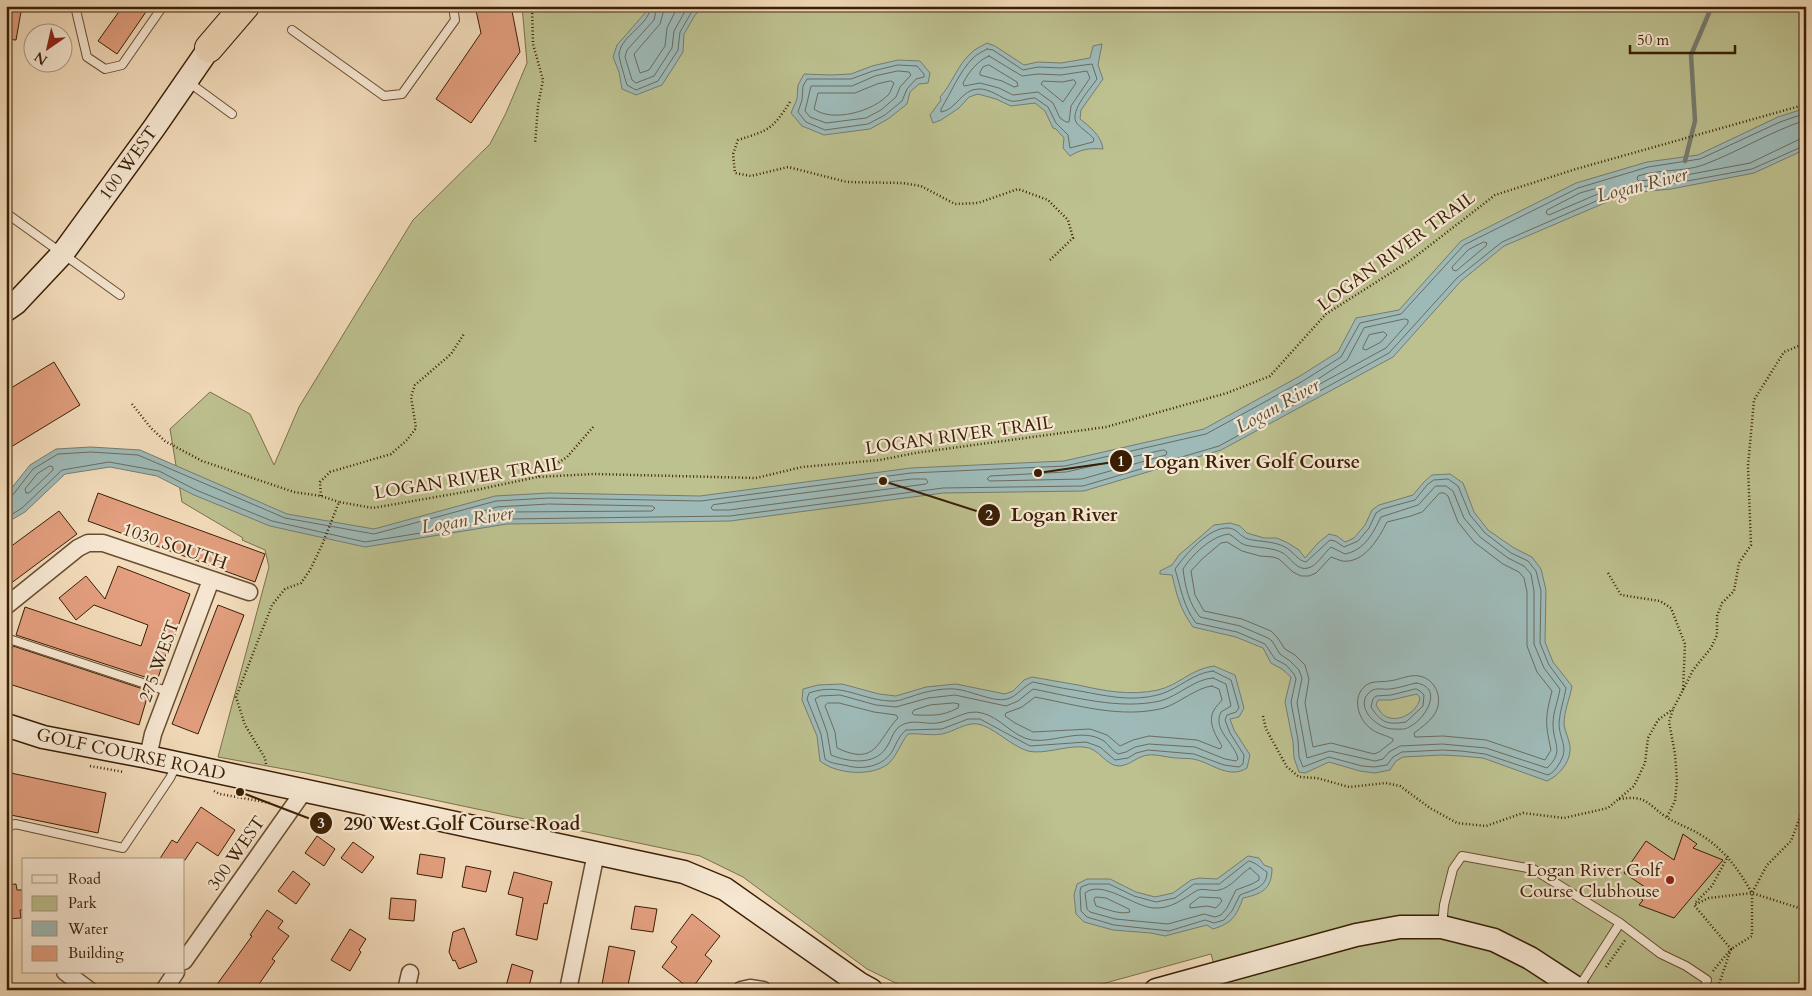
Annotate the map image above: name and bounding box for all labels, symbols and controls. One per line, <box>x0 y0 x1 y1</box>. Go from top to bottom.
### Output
north arrow <box>22 22 72 72</box>
scale bar <box>1630 22 1734 54</box>
text: 50 m <box>1637 30 1669 50</box>
text: N <box>31 47 51 70</box>
street label: 100 WEST <box>93 121 164 205</box>
water label: Logan River <box>1594 161 1691 209</box>
street label: LOGAN RIVER TRAIL <box>1312 186 1480 317</box>
water label: Logan River <box>1231 372 1325 440</box>
street label: LOGAN RIVER TRAIL <box>864 410 1055 461</box>
callout: Logan River Golf Course <box>1109 444 1370 478</box>
text: Logan River Golf Course <box>1144 449 1360 475</box>
street label: LOGAN RIVER TRAIL <box>373 451 564 506</box>
text: 1 <box>1117 451 1125 471</box>
callout: Logan River <box>976 498 1128 532</box>
water label: Logan River <box>419 500 516 540</box>
text: Logan River <box>1011 502 1118 528</box>
text: 2 <box>985 505 993 525</box>
street label: 1030 SOUTH <box>119 517 231 576</box>
street label: 275 WEST <box>133 617 186 706</box>
street label: GOLF COURSE ROAD <box>34 722 228 787</box>
callout: 290 West Golf Course Road <box>309 806 591 840</box>
street label: 300 WEST <box>202 811 271 896</box>
text: 290 West Golf Course Road <box>344 811 581 837</box>
text: 3 <box>317 813 325 833</box>
legend <box>22 858 185 974</box>
place label: Logan River Golf Course Clubhouse <box>1519 858 1664 904</box>
text: Road <box>68 869 101 889</box>
marker: Logan River Golf Course Clubhouse <box>1664 874 1676 886</box>
text: Park <box>68 893 97 913</box>
text: Water <box>67 919 109 939</box>
text: Building <box>68 943 124 963</box>

